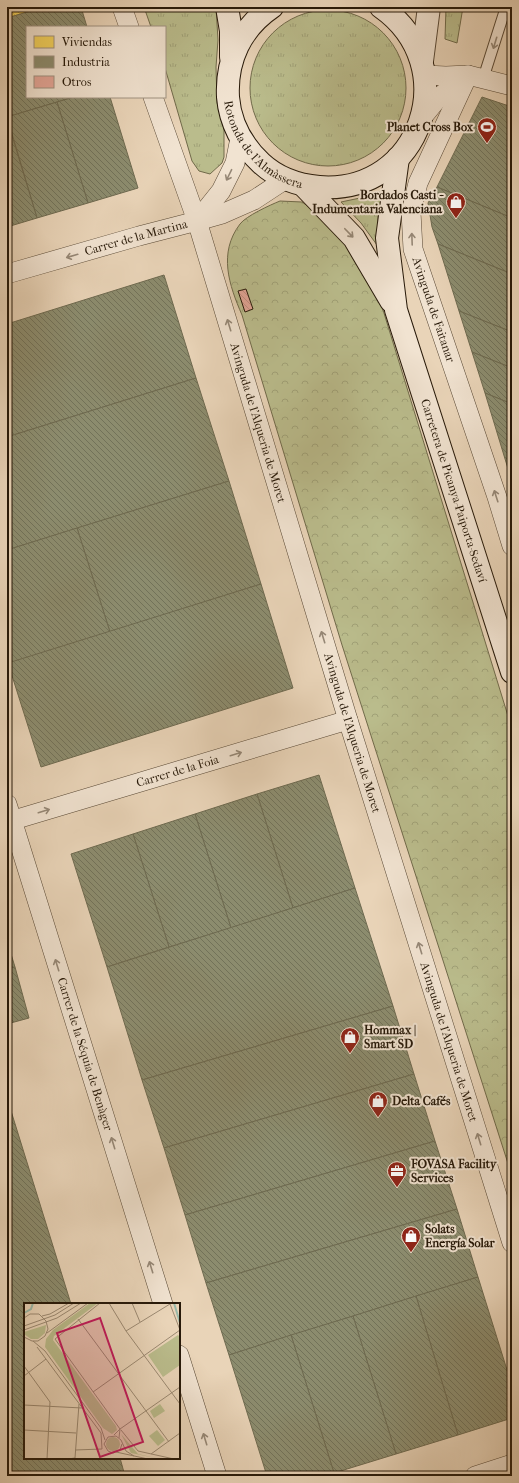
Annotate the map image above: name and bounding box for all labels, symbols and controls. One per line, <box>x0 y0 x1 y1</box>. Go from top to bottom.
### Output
legend <box>26 26 166 98</box>
text: Viviendas <box>61 35 113 49</box>
one-way arrow <box>491 36 498 49</box>
text: Industria <box>62 55 110 69</box>
text: Otros <box>62 75 92 89</box>
street label: Rotonda de l'Almàssera <box>221 99 305 191</box>
sports icon: Planet Cross Box <box>476 116 498 144</box>
place label: Planet Cross Box <box>387 120 474 134</box>
one-way arrow <box>225 169 232 181</box>
place label: Bordados Casti - Indumentaria Valenciana <box>312 188 444 216</box>
shop icon: Bordados Casti - Indumentaria Valenciana <box>445 191 467 219</box>
street label: Carrer de la Martina <box>83 217 189 258</box>
one-way arrow <box>345 228 354 239</box>
one-way arrow <box>408 233 416 246</box>
one-way arrow <box>66 252 79 260</box>
street label: Avinguda de Faitanar <box>409 254 458 365</box>
one-way arrow <box>225 319 232 332</box>
street label: Avinguda de l'Alqueria de Moret <box>227 340 289 505</box>
street label: Carretera de Picanya-Paiporta-Sedaví <box>418 397 490 585</box>
one-way arrow <box>492 489 499 502</box>
one-way arrow <box>319 631 326 644</box>
street label: Avinguda de l'Alqueria de Moret <box>321 650 384 815</box>
one-way arrow <box>229 750 242 757</box>
street label: Carrer de la Foia <box>135 752 221 790</box>
one-way arrow <box>38 807 51 814</box>
one-way arrow <box>415 943 423 955</box>
one-way arrow <box>53 959 61 971</box>
street label: Avinguda de l'Alqueria de Moret <box>417 960 481 1124</box>
street label: Carrer de la Séquia de Benàger <box>55 976 116 1133</box>
place label: Hommax | Smart SD <box>364 1023 416 1051</box>
shop icon: Hommax | Smart SD <box>339 1026 361 1054</box>
shop icon: Delta Cafés <box>367 1090 389 1118</box>
place label: Delta Cafés <box>392 1094 451 1108</box>
one-way arrow <box>475 1133 482 1146</box>
one-way arrow <box>109 1136 116 1149</box>
place label: FOVASA Facility Services <box>410 1157 497 1185</box>
office icon: FOVASA Facility Services <box>386 1160 408 1188</box>
place label: Solats Energía Solar <box>425 1222 495 1251</box>
shop icon: Solats Energía Solar <box>400 1225 422 1253</box>
one-way arrow <box>147 1261 155 1273</box>
inset map <box>24 1303 180 1459</box>
one-way arrow <box>201 1432 208 1445</box>

